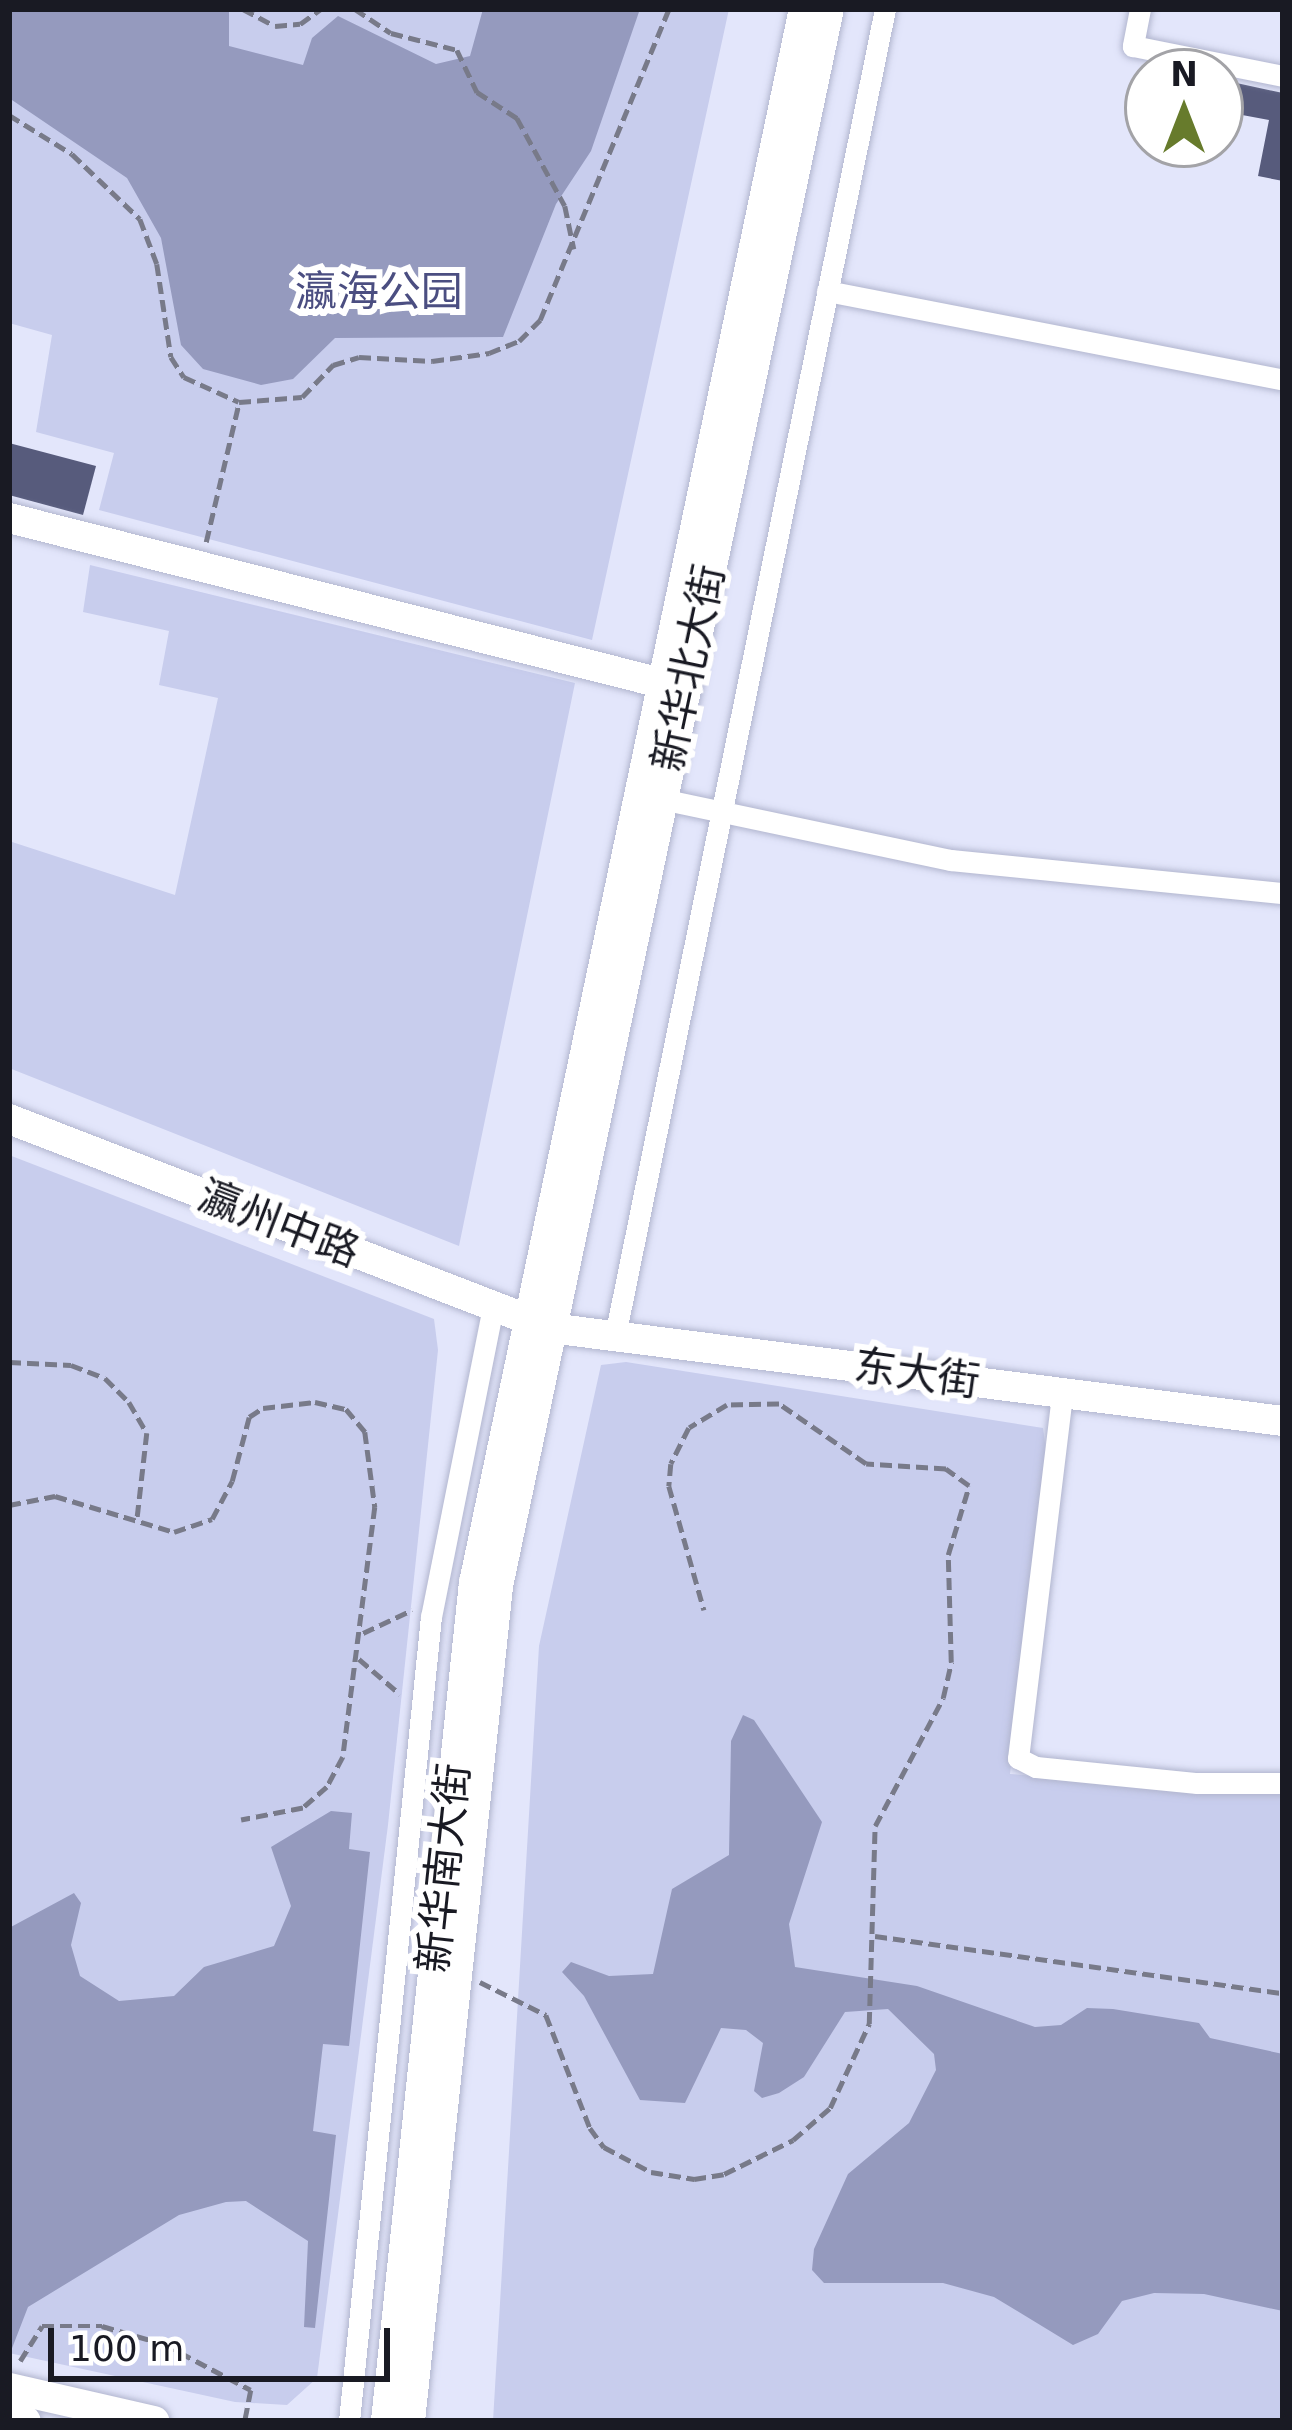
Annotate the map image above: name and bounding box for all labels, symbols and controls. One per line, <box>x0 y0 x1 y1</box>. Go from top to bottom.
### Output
north arrow <box>1124 48 1244 168</box>
text: N <box>1170 55 1198 94</box>
park label: 瀛海公园 <box>295 267 463 317</box>
street label: 新华北大街 <box>643 560 735 776</box>
street label: 瀛州中路 <box>192 1170 366 1278</box>
street label: 东大街 <box>851 1340 983 1408</box>
street label: 新华南大街 <box>408 1761 480 1975</box>
scale bar <box>54 2304 396 2378</box>
text: 100 m <box>69 2328 184 2369</box>

